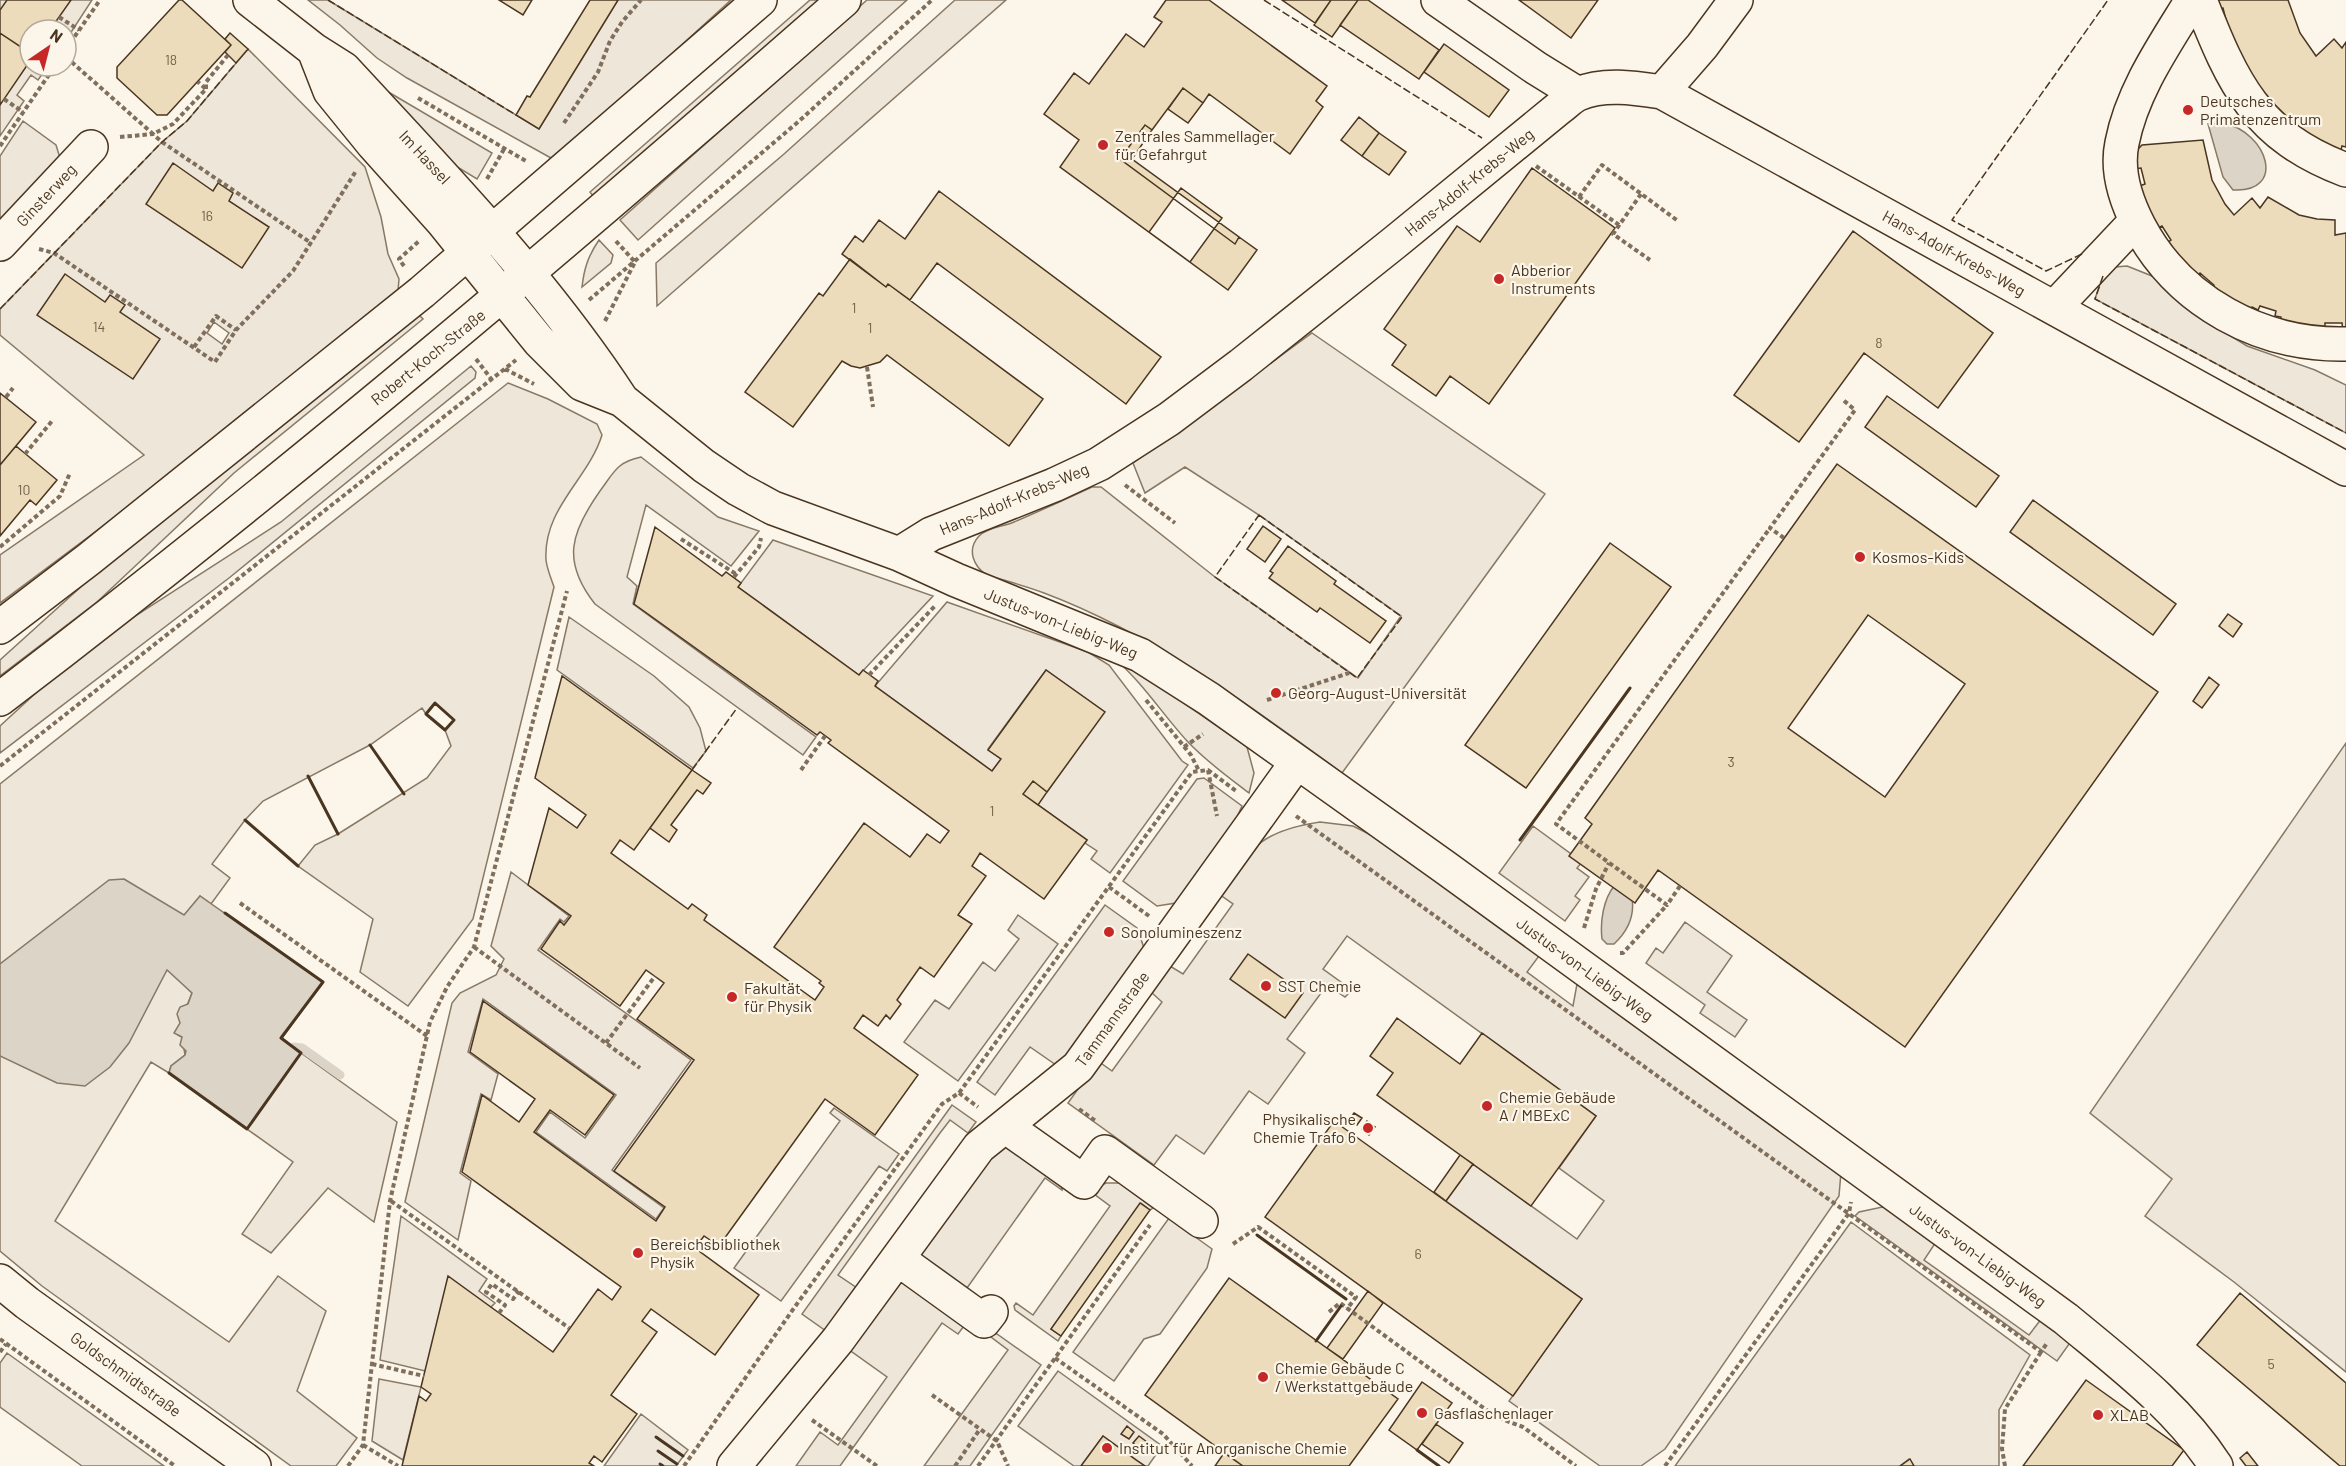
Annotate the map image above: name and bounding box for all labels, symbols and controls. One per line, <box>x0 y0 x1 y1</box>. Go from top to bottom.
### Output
north arrow <box>18 18 78 78</box>
text: N <box>47 24 67 46</box>
house number: 18 <box>165 51 177 68</box>
place label: Deutsches Primatenzentrum <box>2200 91 2321 128</box>
marker: Deutsches Primatenzentrum <box>2181 103 2195 117</box>
street label: Hans-Adolf-Krebs-Weg <box>1400 124 1537 239</box>
street label: Im Hassel <box>396 126 455 187</box>
place label: Zentrales Sammellager für Gefahrgut <box>1115 126 1275 163</box>
marker: Zentrales Sammellager für Gefahrgut <box>1096 138 1110 152</box>
street label: Ginsterweg <box>12 159 79 230</box>
street label: Hans-Adolf-Krebs-Weg <box>1880 205 2029 300</box>
house number: 16 <box>201 207 213 224</box>
place label: Abberior Instruments <box>1511 260 1595 297</box>
marker: Abberior Instruments <box>1492 272 1506 286</box>
house number: 1 <box>852 299 856 316</box>
street label: Robert-Koch-Straße <box>367 305 489 409</box>
house number: 14 <box>93 318 105 335</box>
house number: 1 <box>868 319 872 336</box>
house number: 8 <box>1875 334 1883 351</box>
street label: Hans-Adolf-Krebs-Weg <box>936 458 1091 539</box>
house number: 10 <box>18 481 30 498</box>
place label: Kosmos-Kids <box>1872 547 1964 566</box>
marker: Kosmos-Kids <box>1853 550 1867 564</box>
street label: Justus-von-Liebig-Weg <box>982 583 1141 662</box>
place label: Georg-August-Universität <box>1288 683 1467 702</box>
marker: Georg-August-Universität <box>1269 686 1283 700</box>
house number: 3 <box>1727 753 1735 770</box>
house number: 1 <box>990 802 994 819</box>
street label: Justus-von-Liebig-Weg <box>1513 913 1657 1025</box>
place label: Sonolumineszenz <box>1121 922 1242 941</box>
marker: Sonolumineszenz <box>1102 925 1116 939</box>
street label: Tammannstraße <box>1070 967 1153 1070</box>
place label: SST Chemie <box>1278 976 1361 995</box>
place label: Fakultät für Physik <box>744 978 812 1015</box>
marker: SST Chemie <box>1259 979 1273 993</box>
marker: Fakultät für Physik <box>725 990 739 1004</box>
place label: Chemie Gebäude A / MBExC <box>1499 1087 1616 1124</box>
marker: Chemie Gebäude A / MBExC <box>1480 1099 1494 1113</box>
place label: Physikalische Chemie Trafo 6 <box>1253 1109 1356 1146</box>
marker: Physikalische Chemie Trafo 6 <box>1361 1121 1375 1135</box>
street label: Justus-von-Liebig-Weg <box>1906 1199 2050 1311</box>
place label: Bereichsbibliothek Physik <box>650 1234 780 1271</box>
house number: 6 <box>1414 1245 1422 1262</box>
marker: Bereichsbibliothek Physik <box>631 1246 645 1260</box>
street label: Goldschmidtstraße <box>67 1327 185 1420</box>
house number: 5 <box>2267 1355 2275 1372</box>
place label: Chemie Gebäude C / Werkstattgebäude <box>1275 1358 1413 1395</box>
marker: Chemie Gebäude C / Werkstattgebäude <box>1256 1370 1270 1384</box>
place label: Gasflaschenlager <box>1434 1403 1554 1422</box>
place label: XLAB <box>2110 1405 2149 1424</box>
marker: Gasflaschenlager <box>1415 1406 1429 1420</box>
marker: XLAB <box>2091 1408 2105 1422</box>
place label: Institut für Anorganische Chemie <box>1119 1438 1347 1457</box>
marker: Institut für Anorganische Chemie <box>1100 1441 1114 1455</box>

